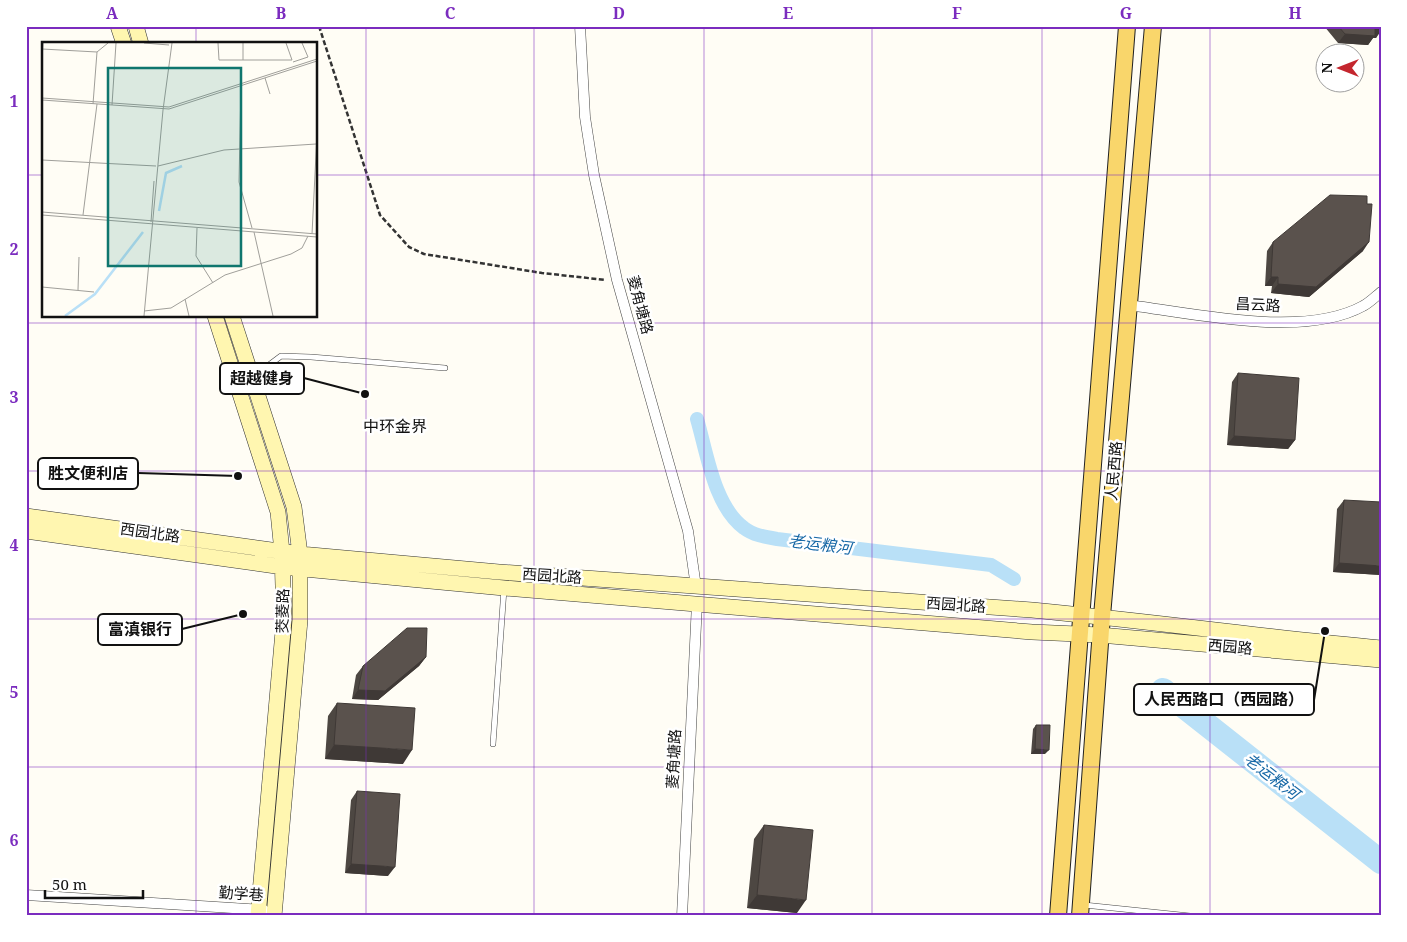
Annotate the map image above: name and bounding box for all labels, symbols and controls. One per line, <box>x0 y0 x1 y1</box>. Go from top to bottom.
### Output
text: A <box>106 2 119 24</box>
text: B <box>276 2 287 24</box>
text: C <box>445 2 456 24</box>
text: D <box>613 2 625 24</box>
text: E <box>783 2 793 24</box>
text: F <box>952 2 962 24</box>
text: G <box>1120 2 1132 24</box>
text: H <box>1288 2 1302 24</box>
inset map <box>42 42 318 318</box>
north arrow <box>1314 42 1364 92</box>
text: N <box>1317 62 1336 74</box>
text: 1 <box>9 90 19 112</box>
text: 2 <box>9 238 19 260</box>
street label: 菱角塘路 <box>624 273 658 336</box>
street label: 昌云路 <box>1235 293 1281 315</box>
callout: 超越健身 <box>220 363 304 394</box>
text: 超越健身 <box>230 367 294 389</box>
text: 3 <box>9 386 19 408</box>
district label: 中环金界 <box>363 415 427 437</box>
street label: 人民西路 <box>1100 440 1126 502</box>
callout: 胜文便利店 <box>38 458 138 489</box>
text: 胜文便利店 <box>48 462 128 484</box>
street label: 西园北路 <box>119 518 181 546</box>
water label: 老运粮河 <box>787 529 856 559</box>
text: 4 <box>9 534 19 556</box>
street label: 西园北路 <box>521 563 583 587</box>
street label: 茭菱路 <box>272 588 292 634</box>
street label: 西园北路 <box>925 592 987 616</box>
callout: 富滇银行 <box>98 614 182 645</box>
text: 富滇银行 <box>108 618 172 640</box>
street label: 西园路 <box>1207 634 1253 658</box>
text: 5 <box>9 681 19 703</box>
callout: 人民西路口（西园路） <box>1134 684 1314 715</box>
text: 人民西路口（西园路） <box>1144 688 1304 710</box>
street label: 菱角塘路 <box>661 728 685 789</box>
water label: 老运粮河 <box>1240 748 1306 806</box>
text: 6 <box>9 829 19 851</box>
scale bar <box>45 867 142 899</box>
text: 50 m <box>52 874 87 894</box>
street label: 勤学巷 <box>218 881 264 905</box>

